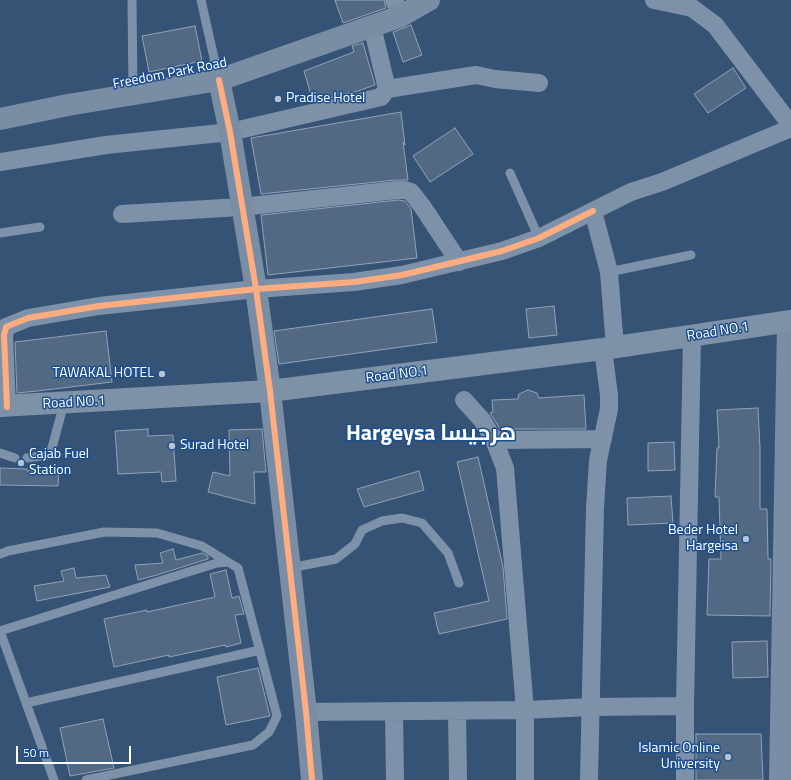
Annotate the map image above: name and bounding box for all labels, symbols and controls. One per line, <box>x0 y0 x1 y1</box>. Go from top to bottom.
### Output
street label: Freedom Park Road <box>112 55 228 93</box>
place label: Pradise Hotel <box>286 91 365 107</box>
marker: Pradise Hotel <box>273 94 283 104</box>
street label: Road NO.1 <box>686 319 750 345</box>
street label: Road NO.1 <box>365 363 429 387</box>
place label: TAWAKAL HOTEL <box>53 366 154 382</box>
marker: TAWAKAL HOTEL <box>157 369 167 379</box>
street label: Road NO.1 <box>42 393 106 413</box>
district label: Hargeysa هرجيسا <box>346 422 516 448</box>
place label: Surad Hotel <box>180 438 249 454</box>
marker: Surad Hotel <box>167 441 177 451</box>
place label: Cajab Fuel Station <box>29 447 89 480</box>
marker: Cajab Fuel Station <box>16 458 26 468</box>
place label: Beder Hotel Hargeisa <box>668 523 738 556</box>
marker: Beder Hotel Hargeisa <box>741 534 751 544</box>
scale bar <box>18 738 133 764</box>
place label: Islamic Online University <box>638 741 720 774</box>
text: 50 m <box>23 743 49 762</box>
marker: Islamic Online University <box>723 752 733 762</box>

